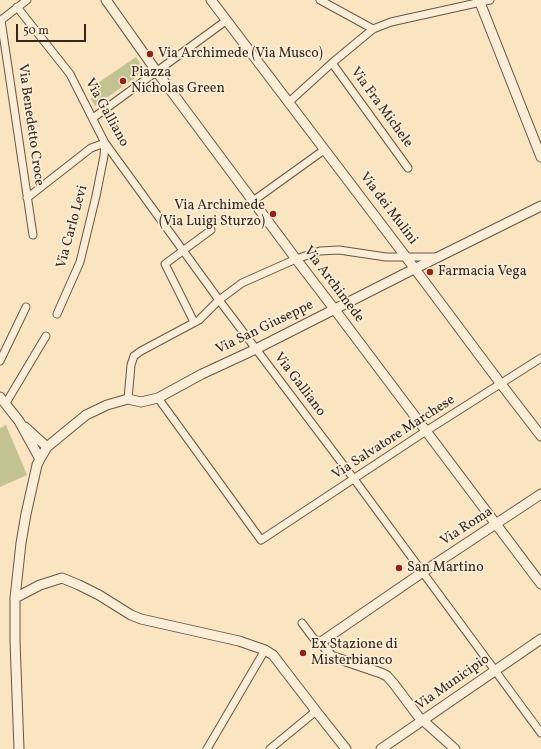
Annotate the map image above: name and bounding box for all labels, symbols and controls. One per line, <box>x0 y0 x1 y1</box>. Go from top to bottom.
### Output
scale bar <box>18 16 88 42</box>
text: 50 m <box>23 23 49 39</box>
place label: Via Archimede (Via Musco) <box>158 46 323 62</box>
marker: Via Archimede (Via Musco) <box>145 49 155 59</box>
street label: Via Benedetto Croce <box>13 63 47 187</box>
place label: Piazza Nicholas Green <box>131 65 225 98</box>
street label: Via Fra Michele <box>346 65 416 151</box>
street label: Via Galliano <box>80 76 132 150</box>
marker: Piazza Nicholas Green <box>118 76 128 86</box>
street label: Via dei Mulini <box>355 170 421 248</box>
street label: Via Carlo Levi <box>54 184 92 270</box>
place label: Via Archimede (Via Luigi Sturzo) <box>159 198 265 230</box>
marker: Via Archimede (Via Luigi Sturzo) <box>268 209 278 219</box>
street label: Via Archimede <box>299 244 367 326</box>
place label: Farmacia Vega <box>438 264 527 280</box>
marker: Farmacia Vega <box>425 267 435 277</box>
street label: Via San Giuseppe <box>214 297 316 359</box>
street label: Via Galliano <box>270 350 328 420</box>
street label: Via Salvatore Marchese <box>330 392 458 484</box>
street label: Via Roma <box>438 504 496 550</box>
place label: San Martino <box>407 560 484 576</box>
marker: San Martino <box>394 563 404 573</box>
place label: Ex Stazione di Misterbianco <box>311 637 398 670</box>
marker: Ex Stazione di Misterbianco <box>298 648 308 658</box>
street label: Via Municipio <box>413 651 493 715</box>

